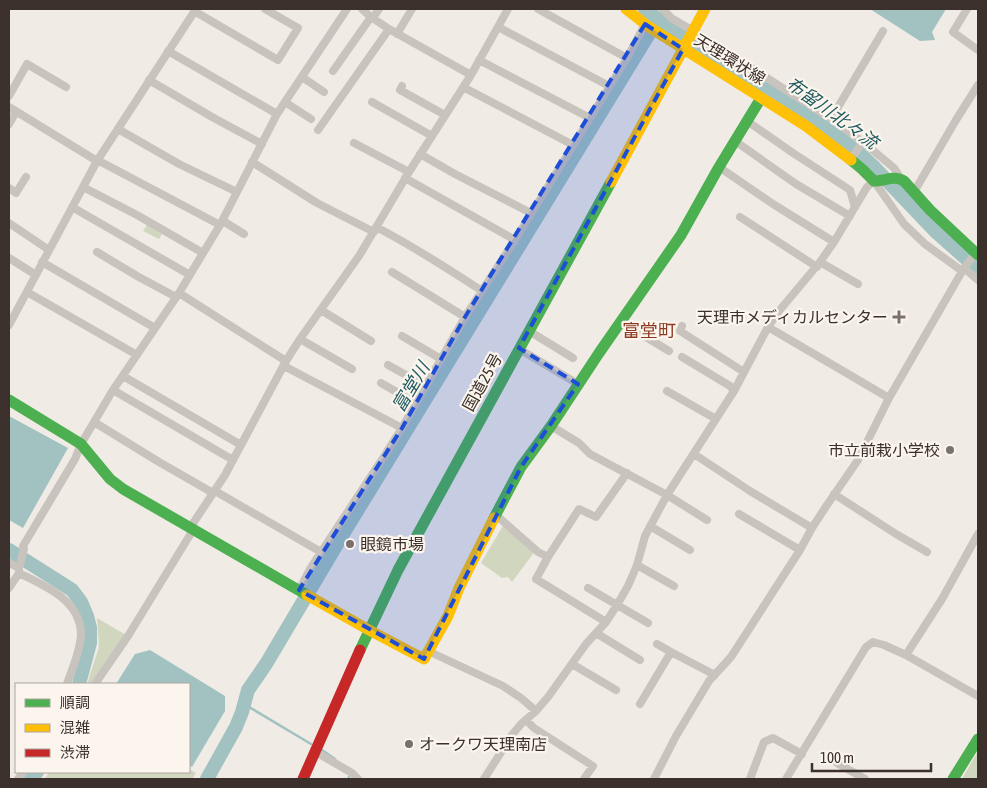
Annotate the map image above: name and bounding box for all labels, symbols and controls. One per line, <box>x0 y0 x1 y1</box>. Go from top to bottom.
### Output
street label: 天理環状線 <box>691 30 769 88</box>
water label: 布留川北々流 <box>782 72 885 155</box>
place label: 天理市メディカルセンター <box>697 308 888 326</box>
marker: 天理市メディカルセンター <box>892 310 906 324</box>
district label: 富堂町 <box>622 320 676 341</box>
street label: 国道25号 <box>459 350 505 414</box>
water label: 富堂川 <box>388 356 435 415</box>
place label: 市立前栽小学校 <box>828 441 940 459</box>
marker: 市立前栽小学校 <box>944 444 956 456</box>
place label: 眼鏡市場 <box>360 535 424 553</box>
marker: 眼鏡市場 <box>344 538 356 550</box>
legend <box>15 683 190 773</box>
text: 順調 <box>60 694 90 711</box>
text: 混雑 <box>60 719 90 736</box>
place label: オークワ天理南店 <box>419 735 547 753</box>
marker: オークワ天理南店 <box>403 738 415 750</box>
scale bar <box>812 740 931 772</box>
text: 渋滞 <box>60 744 90 761</box>
text: 100 m <box>820 749 854 766</box>

